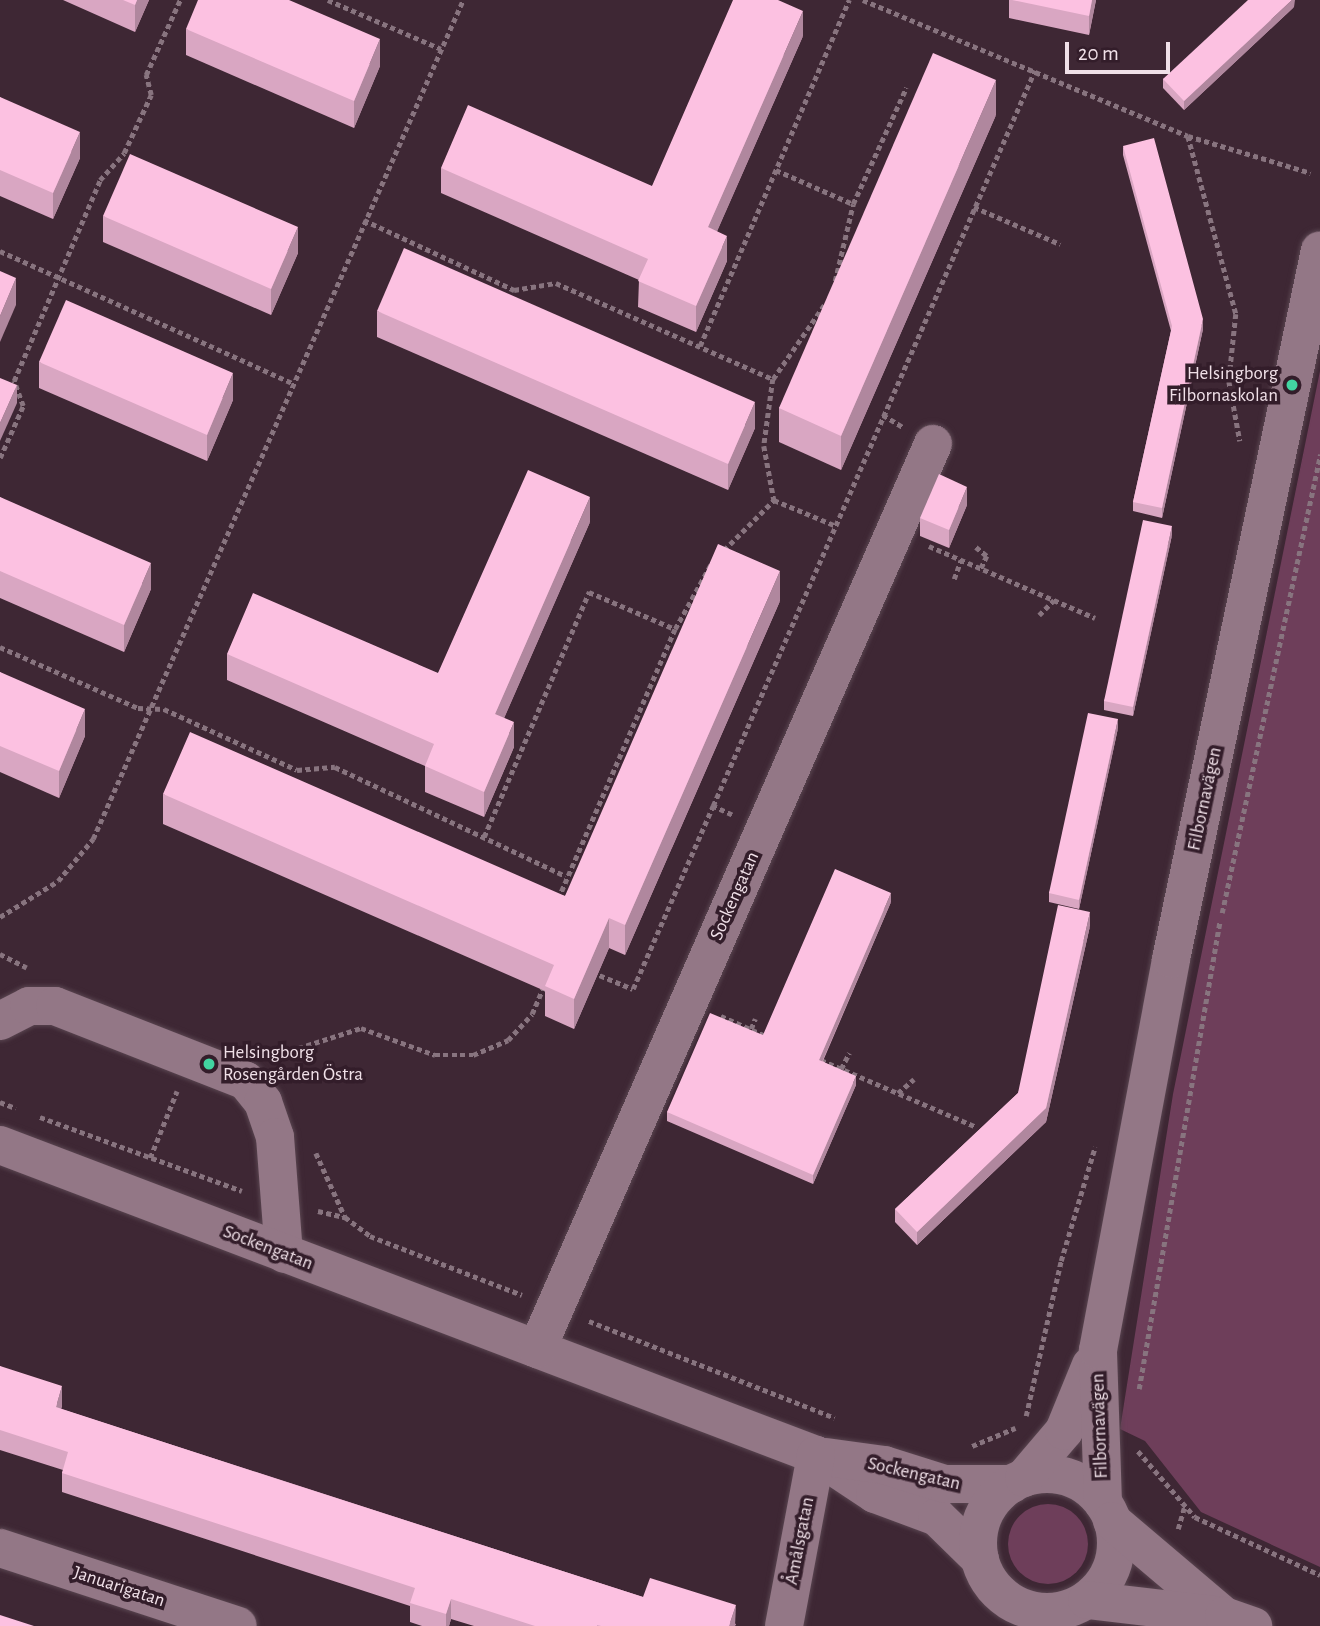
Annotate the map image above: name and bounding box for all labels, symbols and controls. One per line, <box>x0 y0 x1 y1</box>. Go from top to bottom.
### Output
scale bar <box>1068 28 1173 72</box>
text: 20 m <box>1078 43 1119 64</box>
place label: Helsingborg Filbornaskolan <box>1169 363 1278 407</box>
marker: Helsingborg Filbornaskolan <box>1284 377 1300 393</box>
street label: Filbornavägen <box>1183 745 1227 853</box>
street label: Sockengatan <box>705 848 765 944</box>
place label: Helsingborg Rosengården Östra <box>223 1042 363 1086</box>
marker: Helsingborg Rosengården Östra <box>201 1056 217 1072</box>
street label: Sockengatan <box>220 1220 316 1276</box>
street label: Filbornavägen <box>1087 1373 1113 1479</box>
street label: Sockengatan <box>865 1452 963 1496</box>
street label: Åmålsgatan <box>780 1495 820 1587</box>
street label: Januarigatan <box>70 1561 168 1613</box>

